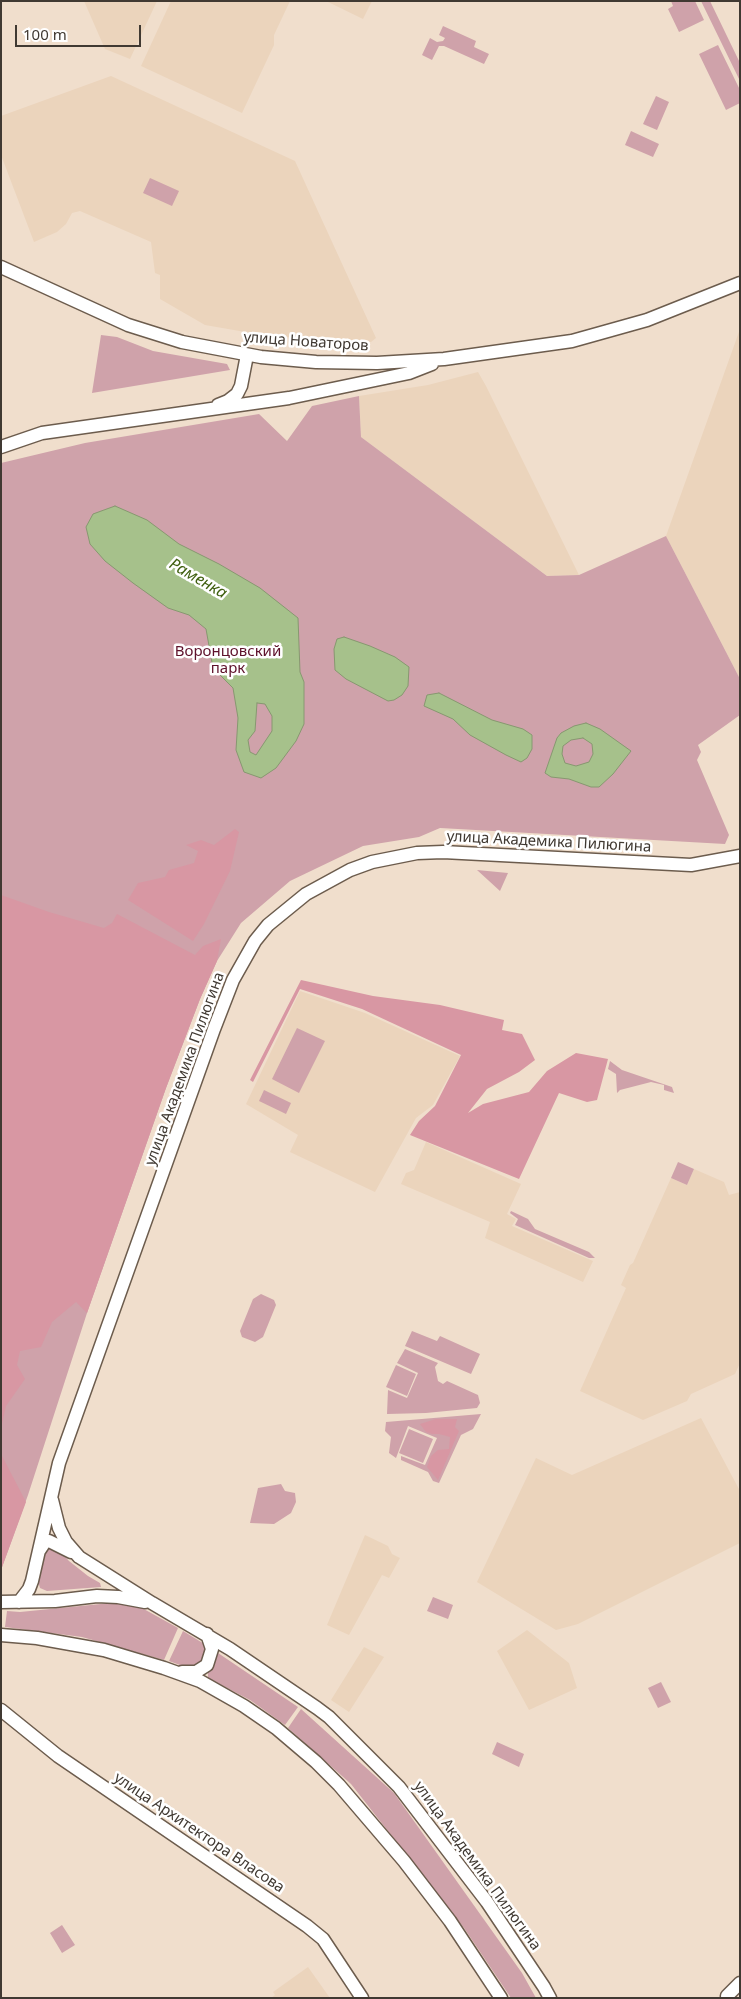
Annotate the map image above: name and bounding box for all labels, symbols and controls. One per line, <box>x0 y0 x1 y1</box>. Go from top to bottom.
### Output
scale bar <box>18 15 144 47</box>
text: 100 m <box>23 24 67 44</box>
street label: улица Новаторов <box>243 329 369 355</box>
water label: Раменка <box>166 555 230 603</box>
park label: Воронцовский парк <box>175 643 281 678</box>
street label: улица Академика Пилюгина <box>446 828 652 856</box>
street label: улица Академика Пилюгина <box>142 970 228 1168</box>
street label: улица Архитектора Власова <box>110 1769 288 1897</box>
street label: улица Академика Пилюгина <box>410 1778 544 1954</box>

